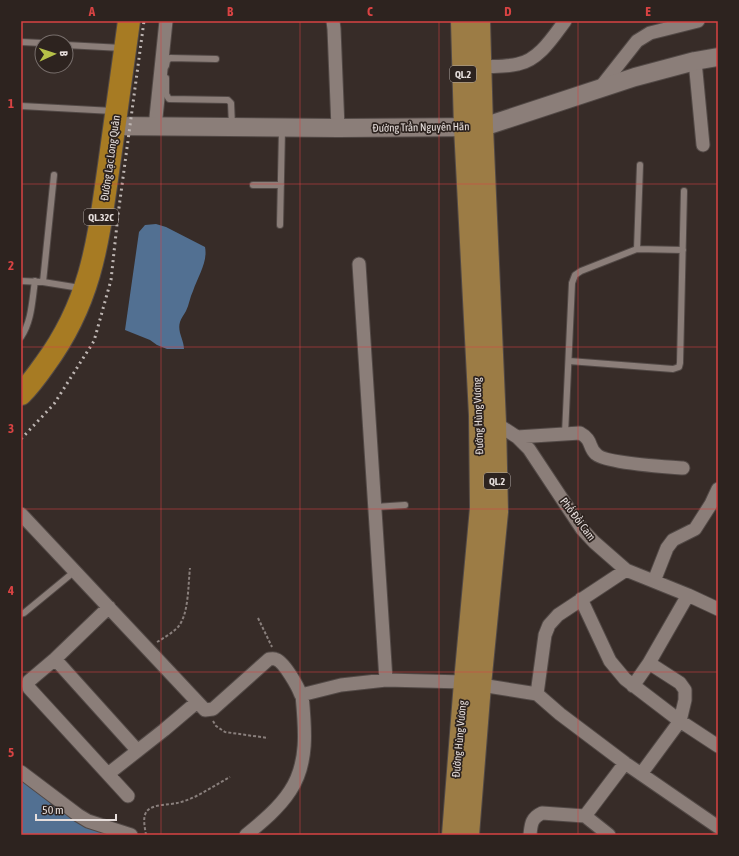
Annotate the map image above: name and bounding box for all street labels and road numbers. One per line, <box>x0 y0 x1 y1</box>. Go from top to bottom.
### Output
road number: QL.2 <box>450 66 476 82</box>
street label: Đường Lạc Long Quân <box>98 114 123 202</box>
street label: Đường Trần Nguyên Hãn <box>372 120 470 134</box>
road number: QL.32C <box>84 209 118 225</box>
street label: Đường Hùng Vương <box>471 377 485 455</box>
road number: QL.2 <box>484 473 510 489</box>
street label: Phố Đồi Cam <box>558 495 598 543</box>
street label: Đường Hùng Vương <box>450 700 468 778</box>

